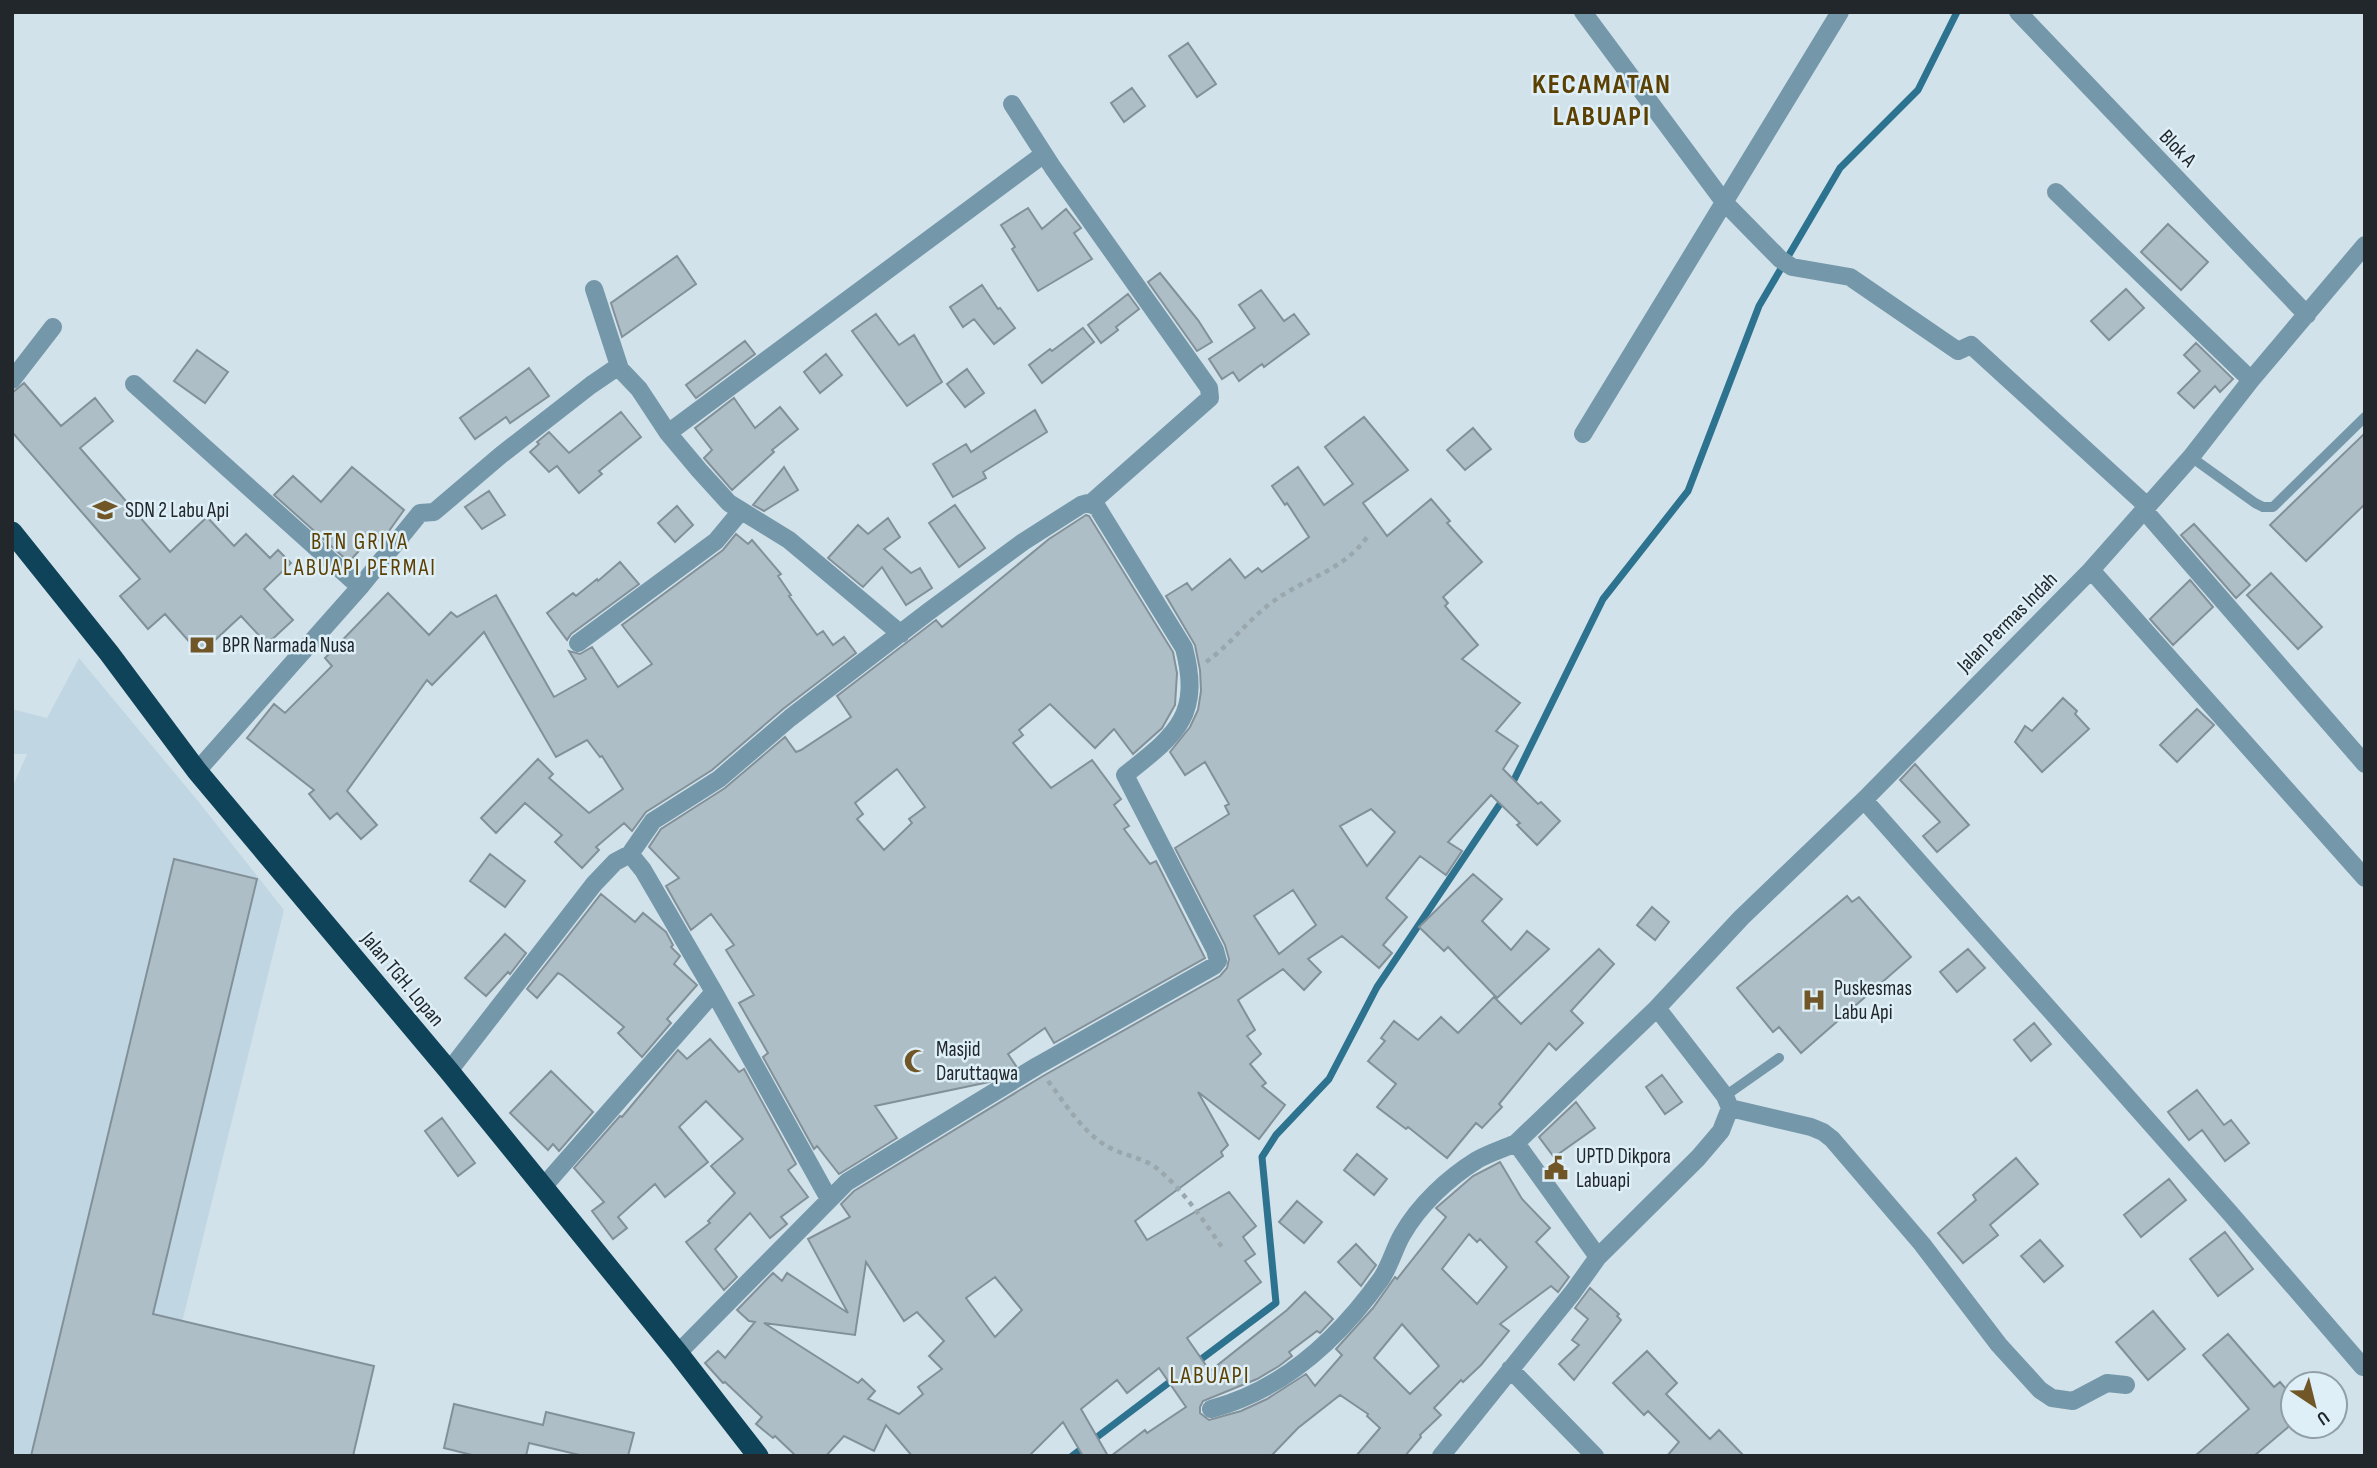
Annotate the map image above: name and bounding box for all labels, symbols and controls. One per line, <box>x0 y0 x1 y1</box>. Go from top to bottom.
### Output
district label: KECAMATAN LABUAPI <box>1532 68 1672 133</box>
street label: Blok A <box>2154 124 2202 173</box>
school or university icon: SDN 2 Labu Api <box>91 496 119 524</box>
place label: SDN 2 Labu Api <box>125 498 229 523</box>
district label: BTN GRIYA LABUAPI PERMAI <box>283 528 437 582</box>
street label: Jalan Permas Indah <box>1951 567 2063 678</box>
bank icon: BPR Narmada Nusa <box>188 631 216 659</box>
place label: BPR Narmada Nusa <box>222 633 355 658</box>
street label: Jalan TGH. Lopan <box>355 926 449 1032</box>
place label: Puskesmas Labu Api <box>1834 976 1912 1025</box>
hospital icon: Puskesmas Labu Api <box>1800 986 1828 1014</box>
place label: Masjid Daruttaqwa <box>936 1037 1018 1086</box>
mosque icon: Masjid Daruttaqwa <box>902 1047 930 1075</box>
place label: UPTD Dikpora Labuapi <box>1576 1144 1671 1193</box>
public building icon: UPTD Dikpora Labuapi <box>1542 1154 1570 1182</box>
district label: LABUAPI <box>1170 1361 1250 1390</box>
north arrow <box>2279 1370 2349 1440</box>
text: U <box>2312 1405 2334 1430</box>

